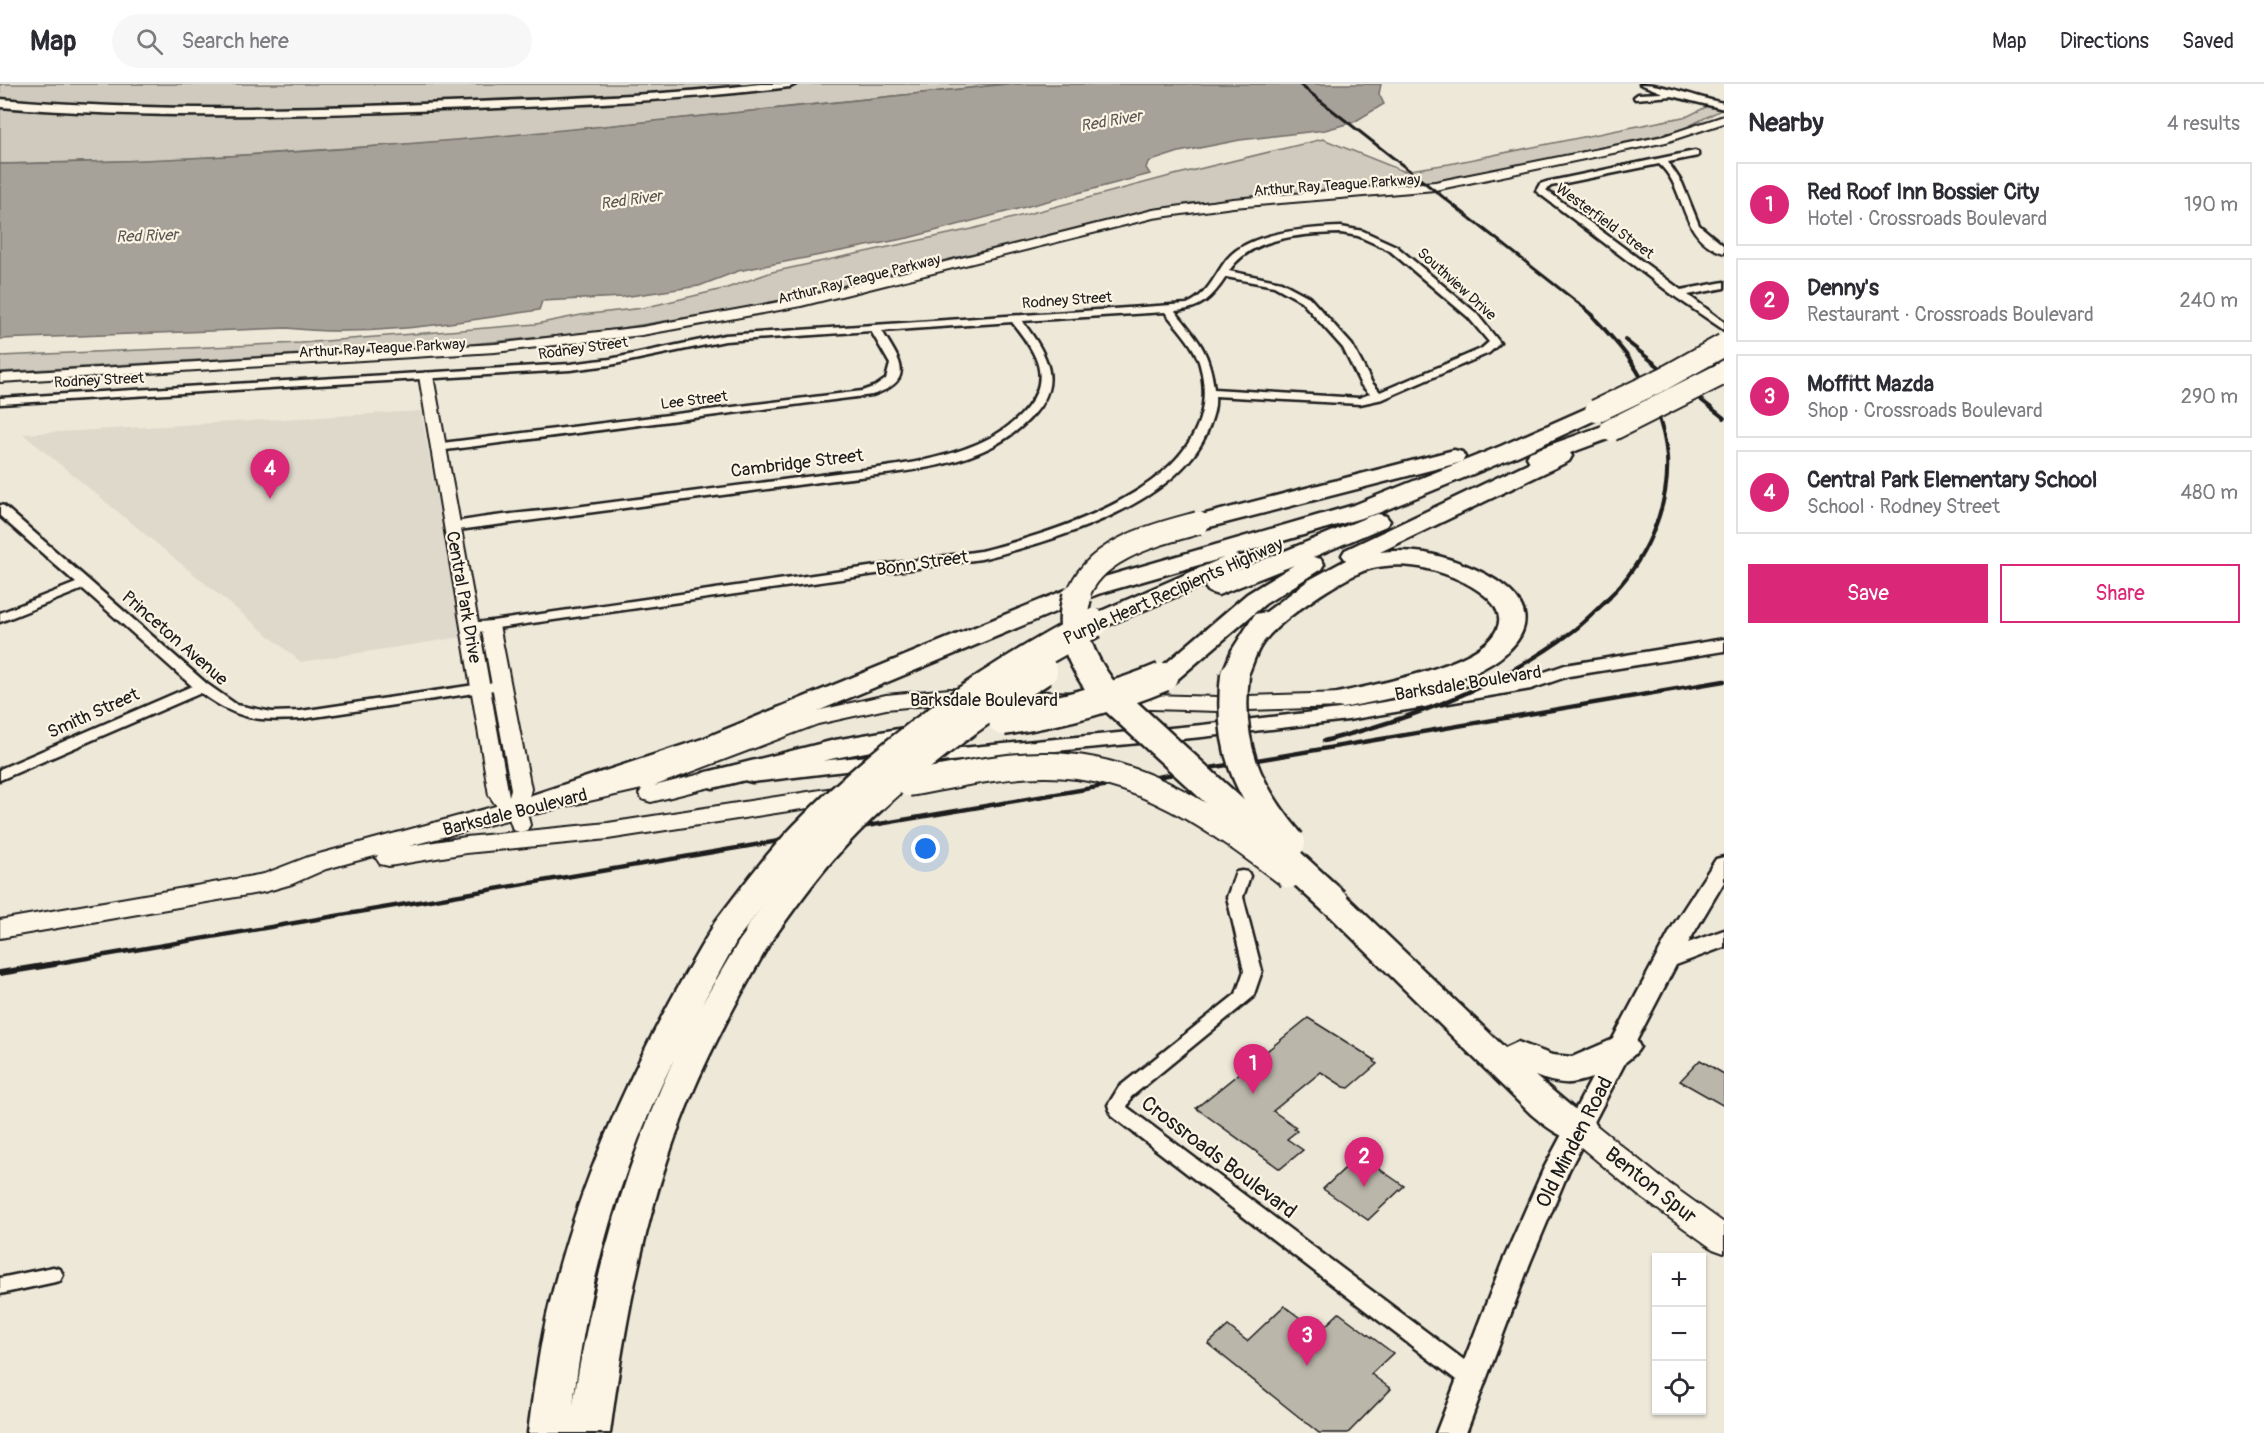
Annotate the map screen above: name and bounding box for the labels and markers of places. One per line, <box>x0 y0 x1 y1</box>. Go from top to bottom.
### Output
pin: 4 <box>250 450 290 499</box>
pin: 1 <box>1234 1044 1272 1094</box>
pin: 2 <box>1344 1138 1384 1187</box>
pin: 3 <box>1288 1316 1326 1366</box>

